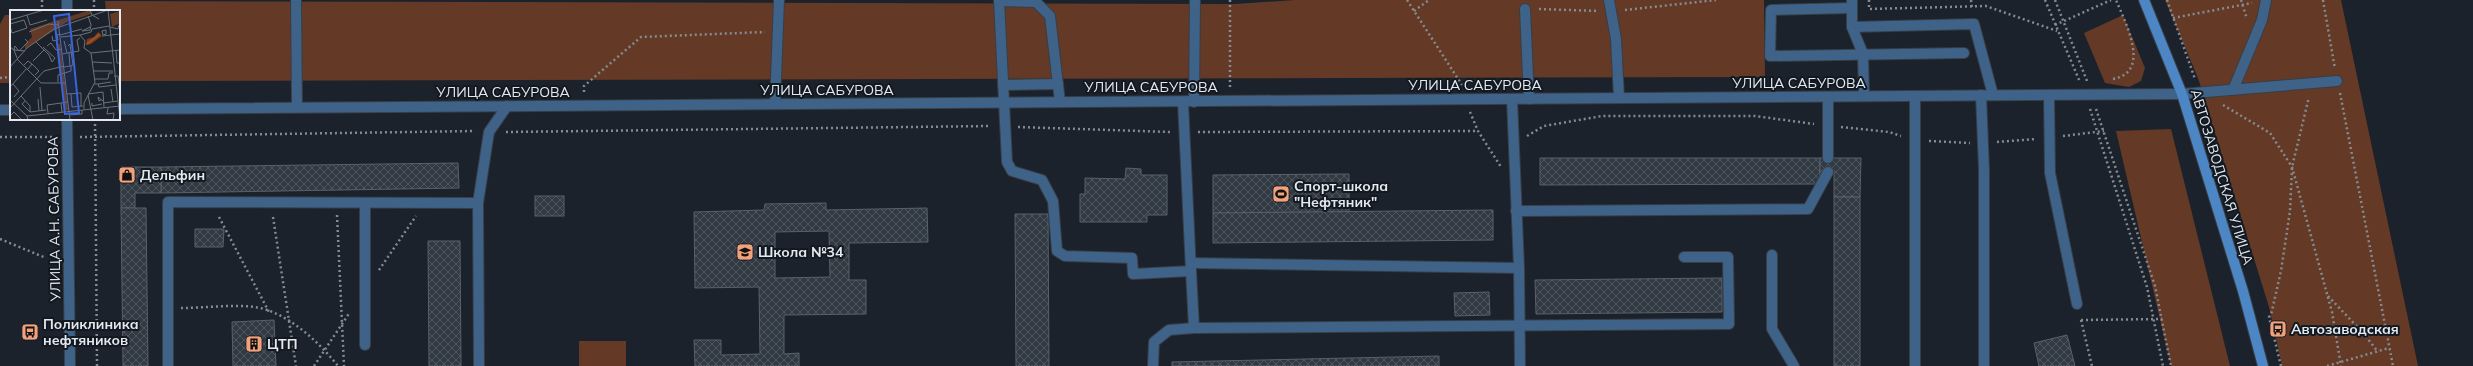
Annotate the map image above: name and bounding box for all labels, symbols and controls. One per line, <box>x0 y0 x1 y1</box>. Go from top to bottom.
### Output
inset map <box>10 10 120 120</box>
street label: УЛИЦА САБУРОВА <box>1731 74 1866 92</box>
street label: УЛИЦА САБУРОВА <box>1407 76 1542 94</box>
street label: УЛИЦА САБУРОВА <box>1083 78 1218 96</box>
street label: УЛИЦА САБУРОВА <box>759 81 894 99</box>
street label: УЛИЦА САБУРОВА <box>435 83 570 101</box>
street label: АВТОЗАВОДСКАЯ УЛИЦА <box>2187 87 2258 268</box>
street label: УЛИЦА А.Н. САБУРОВА <box>44 136 64 303</box>
shop icon: Дельфин <box>117 165 137 185</box>
place label: Дельфин <box>140 166 205 184</box>
place label: Спорт-школа "Нефтяник" <box>1294 177 1388 211</box>
sports icon: Спорт-школа "Нефтяник" <box>1271 184 1291 204</box>
school or university icon: Школа №34 <box>735 242 755 262</box>
place label: Школа №34 <box>758 243 844 261</box>
place label: Поликлиника нефтяников <box>43 315 139 349</box>
bus stop icon: Автозаводская <box>2268 319 2288 339</box>
place label: Автозаводская <box>2291 320 2399 338</box>
bus stop icon: Поликлиника нефтяников <box>20 322 40 342</box>
building icon: ЦТП <box>244 334 264 354</box>
place label: ЦТП <box>267 335 298 353</box>

